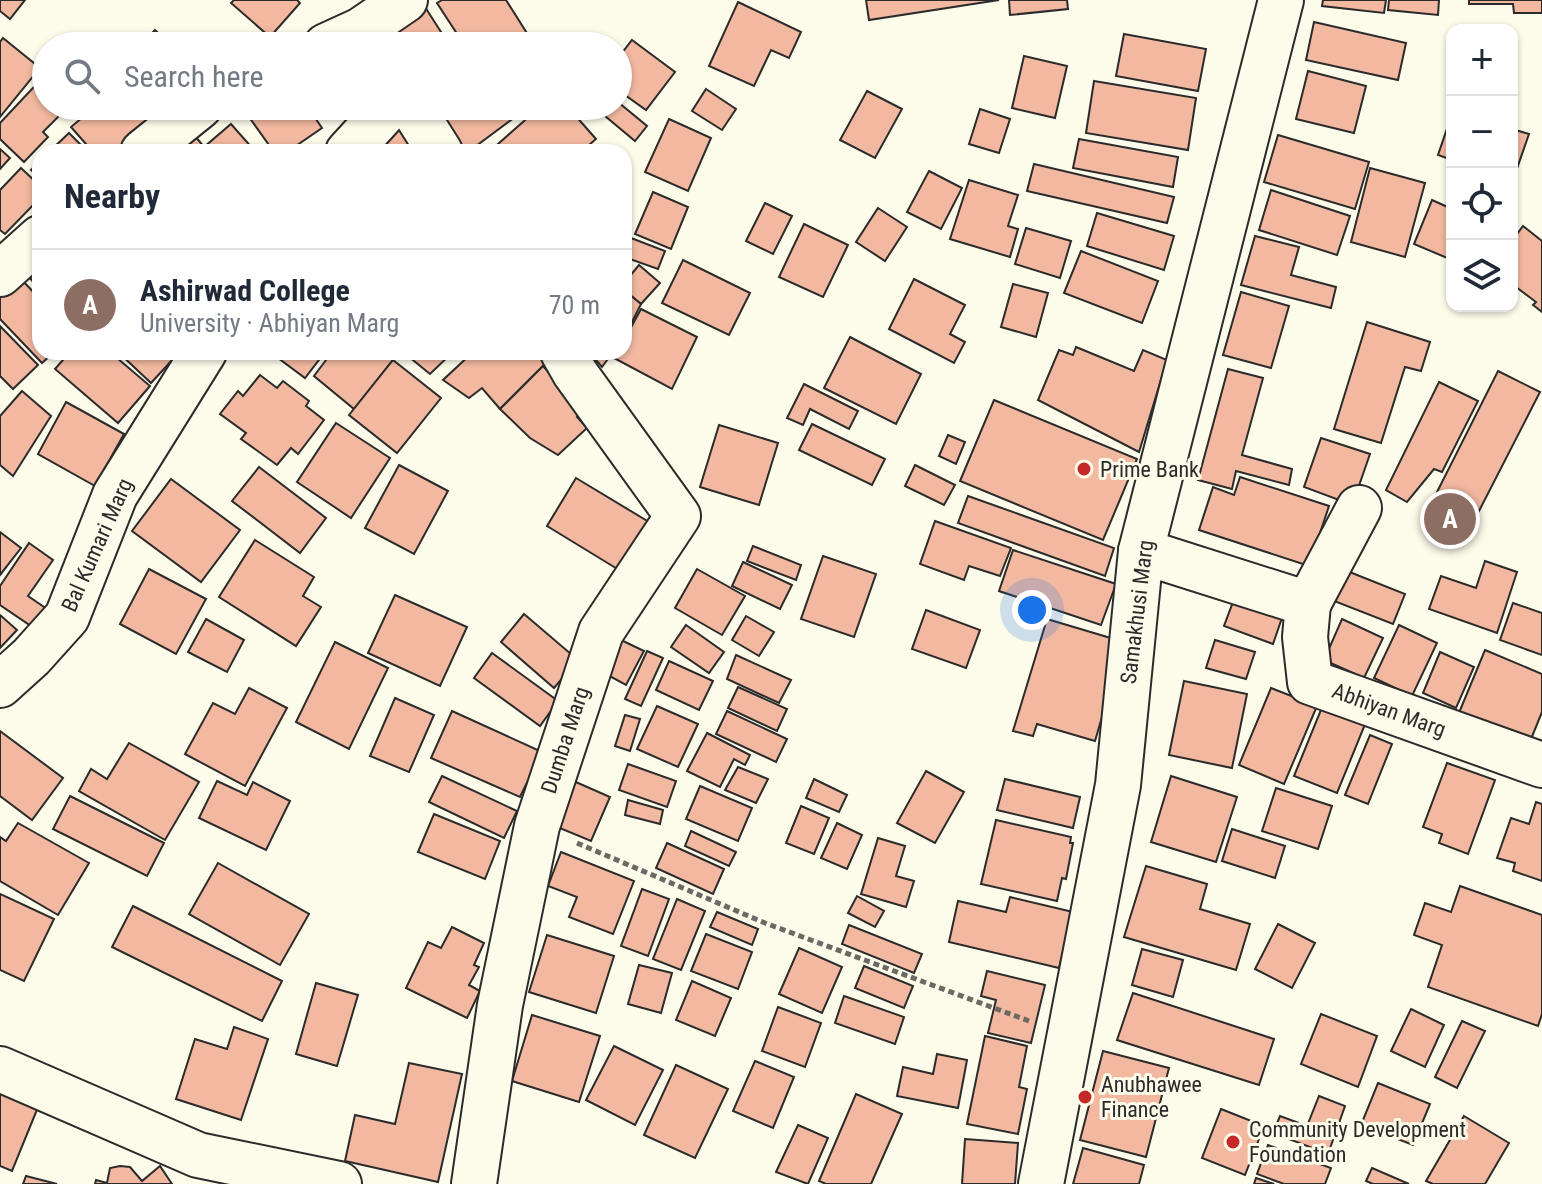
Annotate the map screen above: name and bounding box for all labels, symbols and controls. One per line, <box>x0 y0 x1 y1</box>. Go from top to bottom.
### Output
map controls <box>1446 24 1518 312</box>
button: + <box>1446 24 1518 96</box>
search box <box>32 32 632 120</box>
icon: search <box>60 54 104 98</box>
text: Search here <box>124 59 264 94</box>
button: − <box>1446 96 1518 168</box>
button: locate <box>1446 168 1518 240</box>
text: Nearby <box>64 176 160 216</box>
button: layers <box>1446 240 1518 312</box>
text: Ashirwad College <box>140 273 350 308</box>
text: A <box>82 290 98 320</box>
text: 70 m <box>549 290 600 320</box>
text: University · Abhiyan Marg <box>140 308 399 338</box>
place label: Prime Bank <box>1100 457 1199 482</box>
marker: Prime Bank <box>1075 460 1093 478</box>
street label: Bal Kumari Marg <box>56 474 138 616</box>
pin: A <box>1424 489 1476 549</box>
street label: Samakhusi Marg <box>1116 539 1158 685</box>
your location <box>1012 590 1052 630</box>
street label: Abhiyan Marg <box>1329 678 1449 742</box>
street label: Dumba Marg <box>536 683 594 797</box>
place label: Anubhawee Finance <box>1101 1072 1202 1122</box>
marker: Anubhawee Finance <box>1076 1088 1094 1106</box>
place label: Community Development Foundation <box>1249 1117 1466 1167</box>
marker: Community Development Foundation <box>1224 1133 1242 1151</box>

